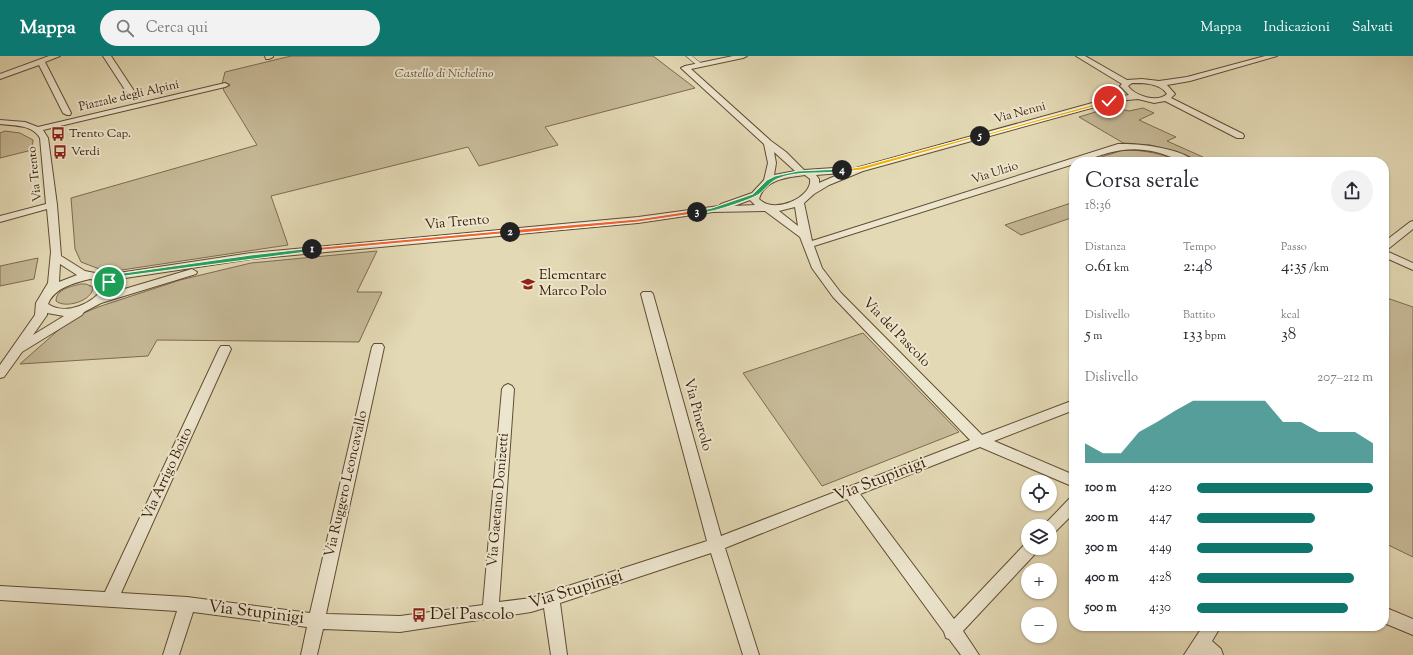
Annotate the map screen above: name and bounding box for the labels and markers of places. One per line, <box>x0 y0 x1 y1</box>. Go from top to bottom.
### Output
pin <box>1092 84 1126 118</box>
place label: Trento Cap. <box>69 125 131 143</box>
bus stop icon: Trento Cap. <box>50 126 66 142</box>
pin: 5 <box>970 126 990 146</box>
place label: Verdi <box>71 143 100 161</box>
bus stop icon: Verdi <box>52 144 68 160</box>
pin: 4 <box>832 160 852 180</box>
pin: 3 <box>687 202 707 222</box>
pin: 2 <box>500 222 520 242</box>
pin: 1 <box>302 239 322 259</box>
pin <box>92 265 126 299</box>
place label: Elementare Marco Polo <box>539 266 607 302</box>
school or university icon: Elementare Marco Polo <box>520 276 536 292</box>
place label: Del Pascolo <box>430 603 514 627</box>
bus stop icon: Del Pascolo <box>411 607 427 623</box>

